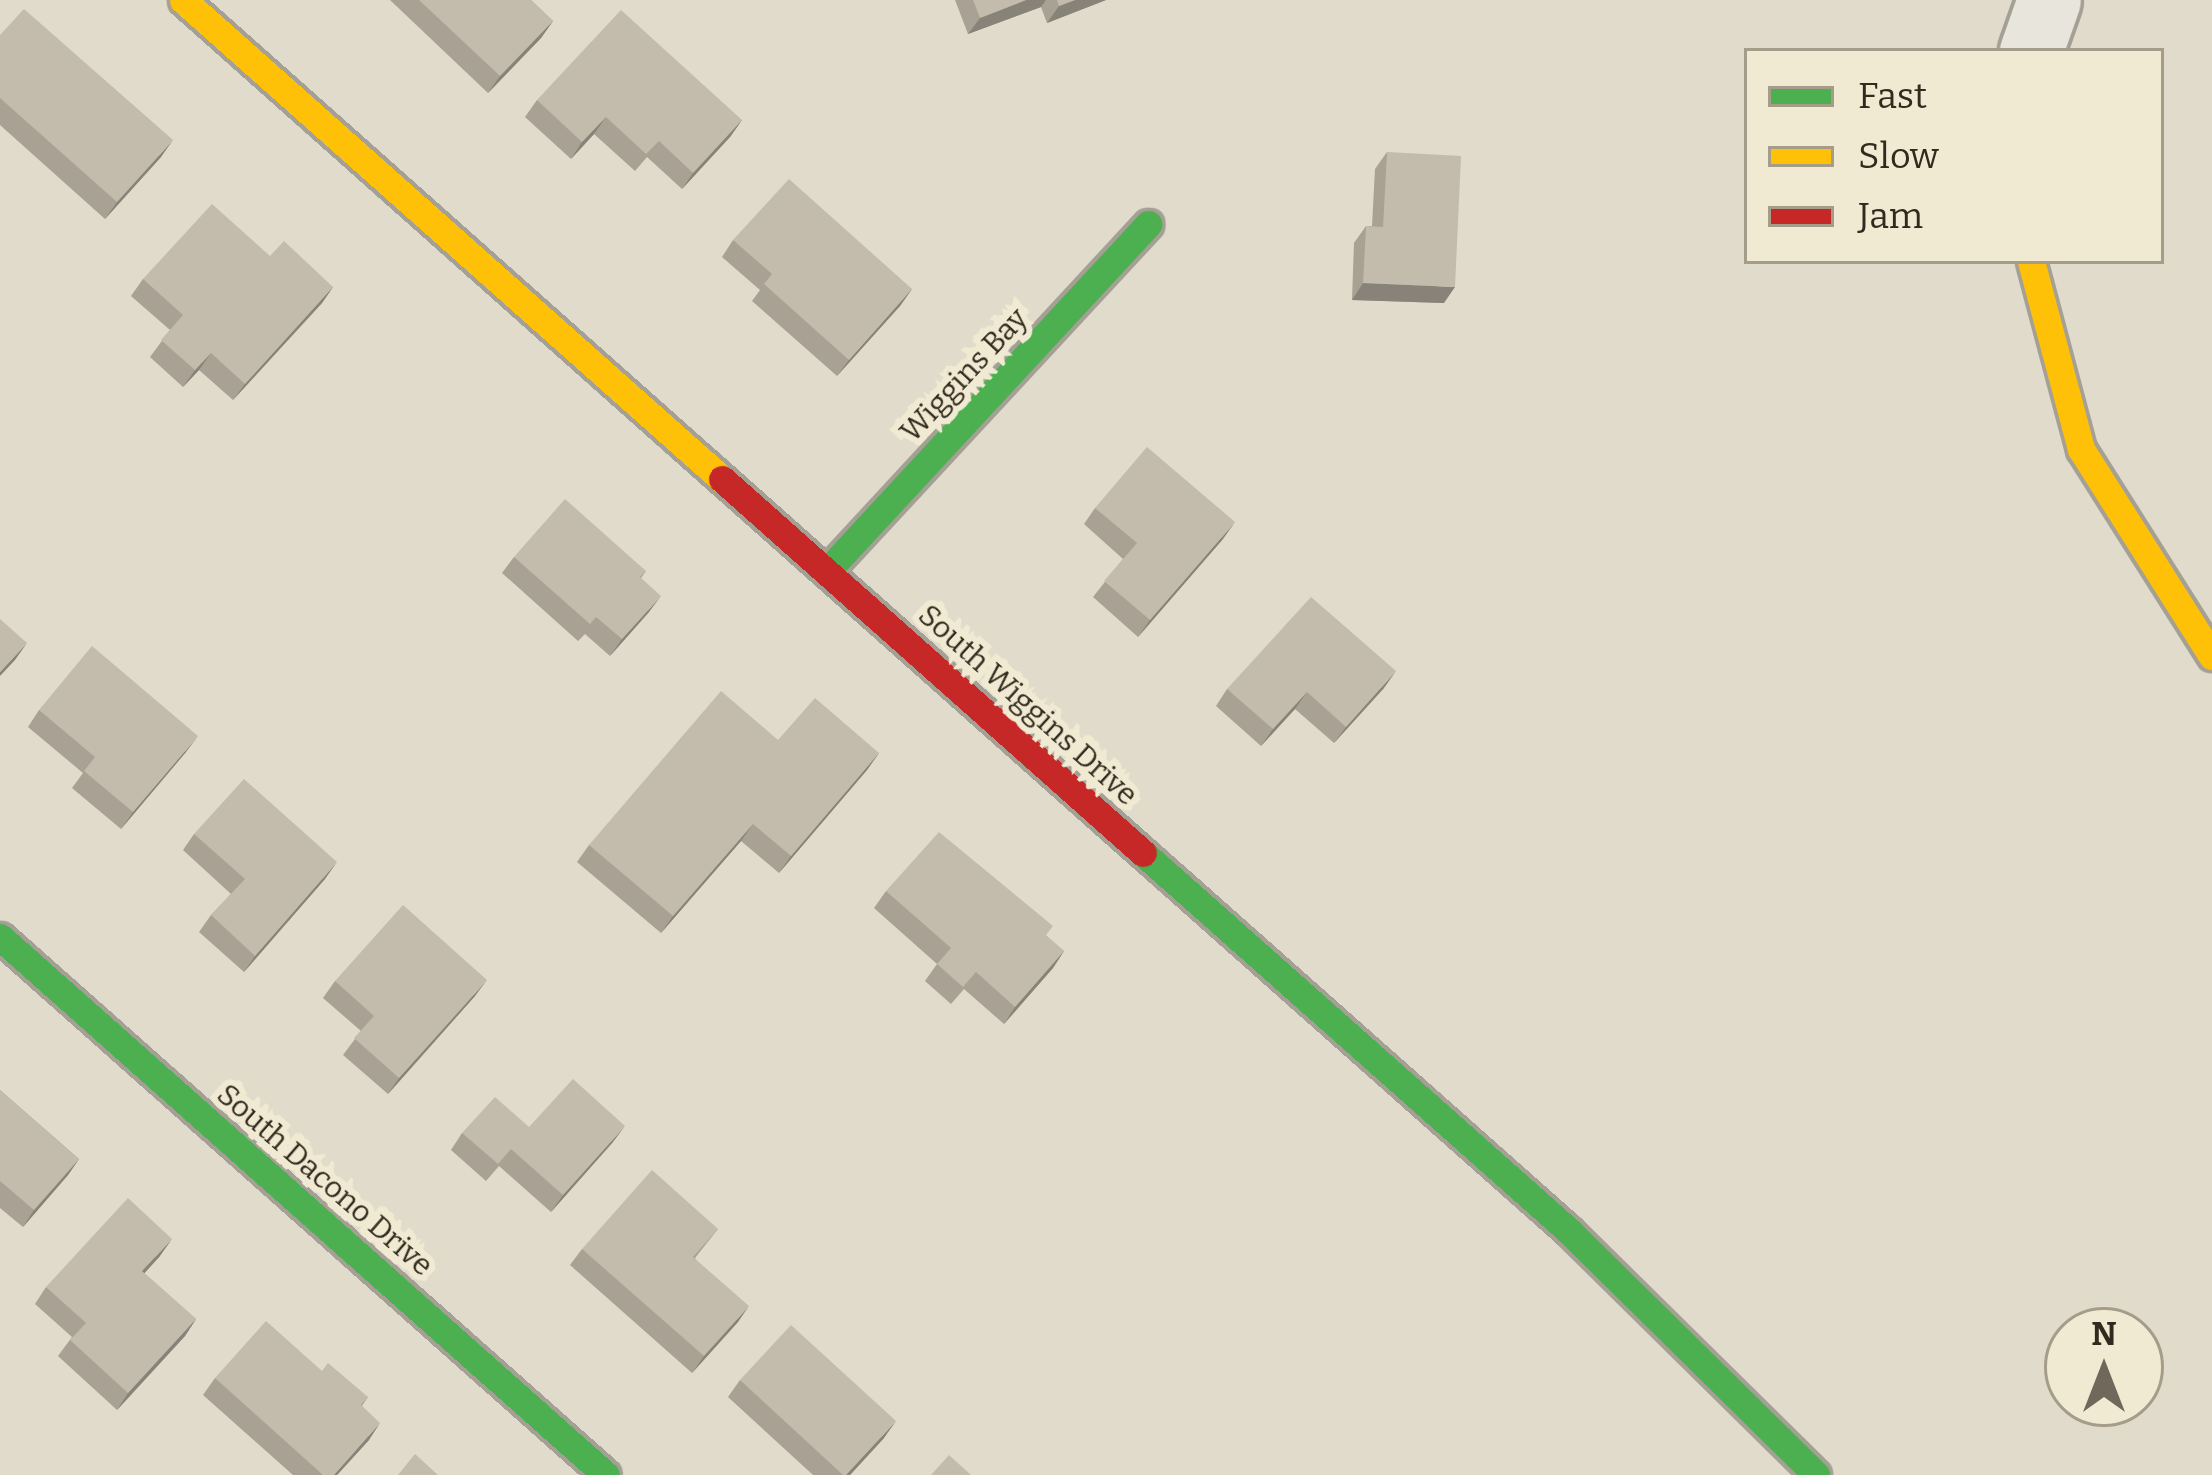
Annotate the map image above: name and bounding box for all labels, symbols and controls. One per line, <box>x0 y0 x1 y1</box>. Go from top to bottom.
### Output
legend <box>1744 48 2164 264</box>
text: Fast <box>1858 74 1927 118</box>
text: Slow <box>1858 134 1939 178</box>
text: Jam <box>1858 194 1923 238</box>
street label: Wiggins Bay <box>893 301 1035 449</box>
street label: South Wiggins Drive <box>911 597 1145 813</box>
street label: South Dacono Drive <box>210 1076 440 1284</box>
north arrow <box>2044 1307 2164 1427</box>
text: N <box>2091 1314 2117 1354</box>

